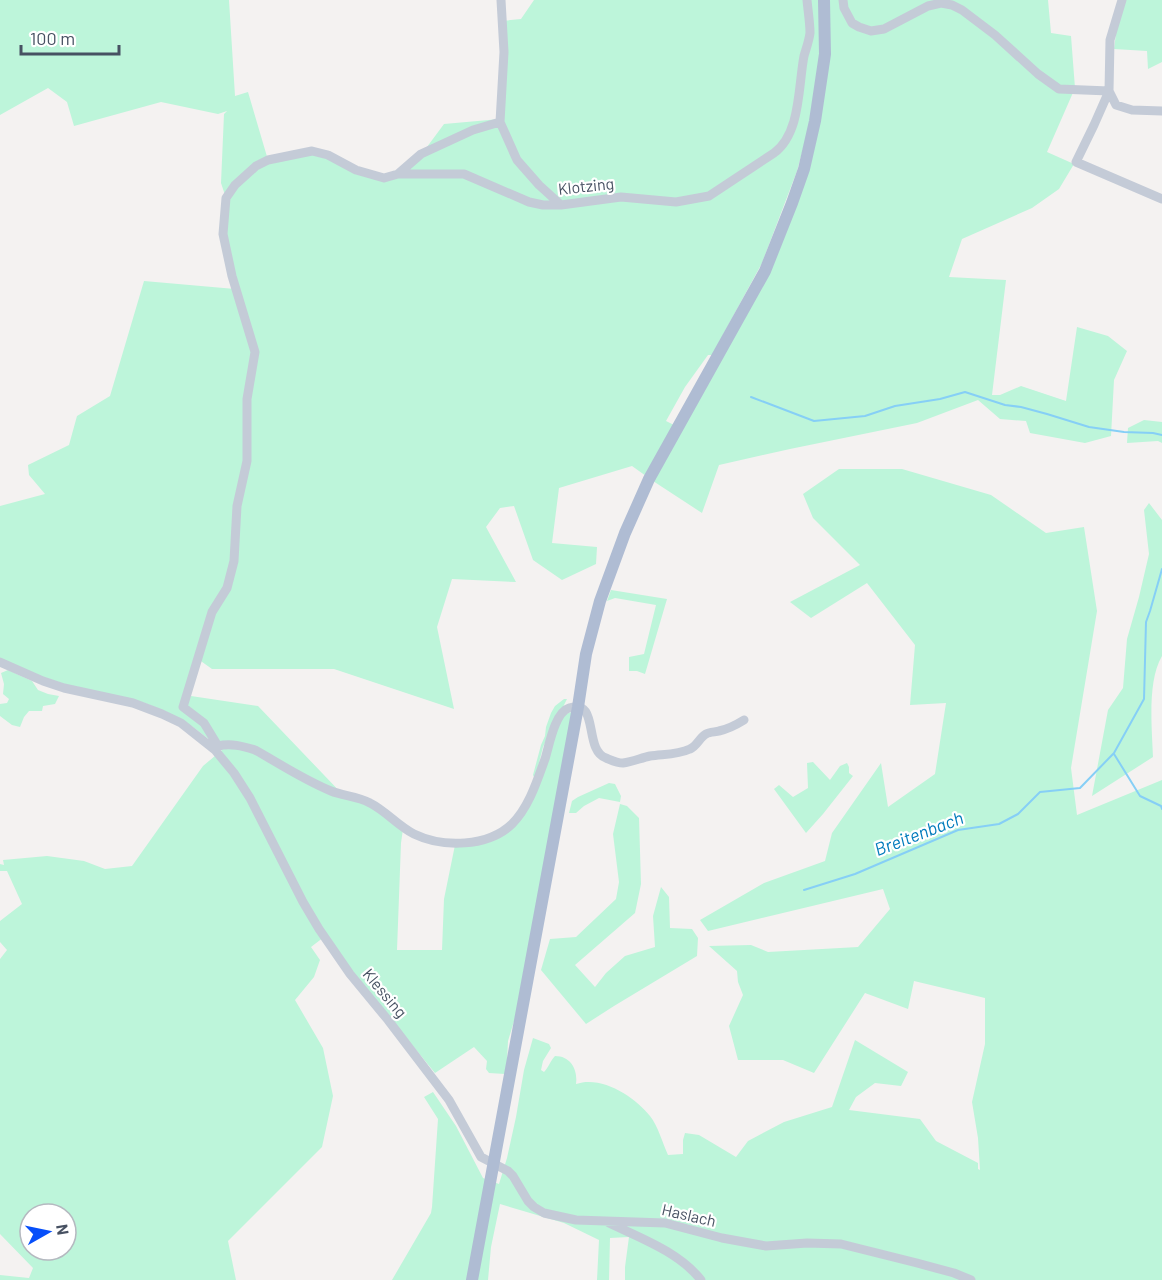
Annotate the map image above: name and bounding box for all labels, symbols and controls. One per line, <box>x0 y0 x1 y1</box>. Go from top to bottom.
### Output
scale bar <box>21 18 118 56</box>
text: 100 m <box>30 27 75 49</box>
street label: Klotzing <box>557 173 615 198</box>
water label: Breitenbach <box>871 806 966 860</box>
street label: Klessing <box>359 964 411 1021</box>
street label: Haslach <box>660 1199 718 1230</box>
north arrow <box>18 1202 78 1262</box>
text: N <box>53 1223 74 1236</box>

